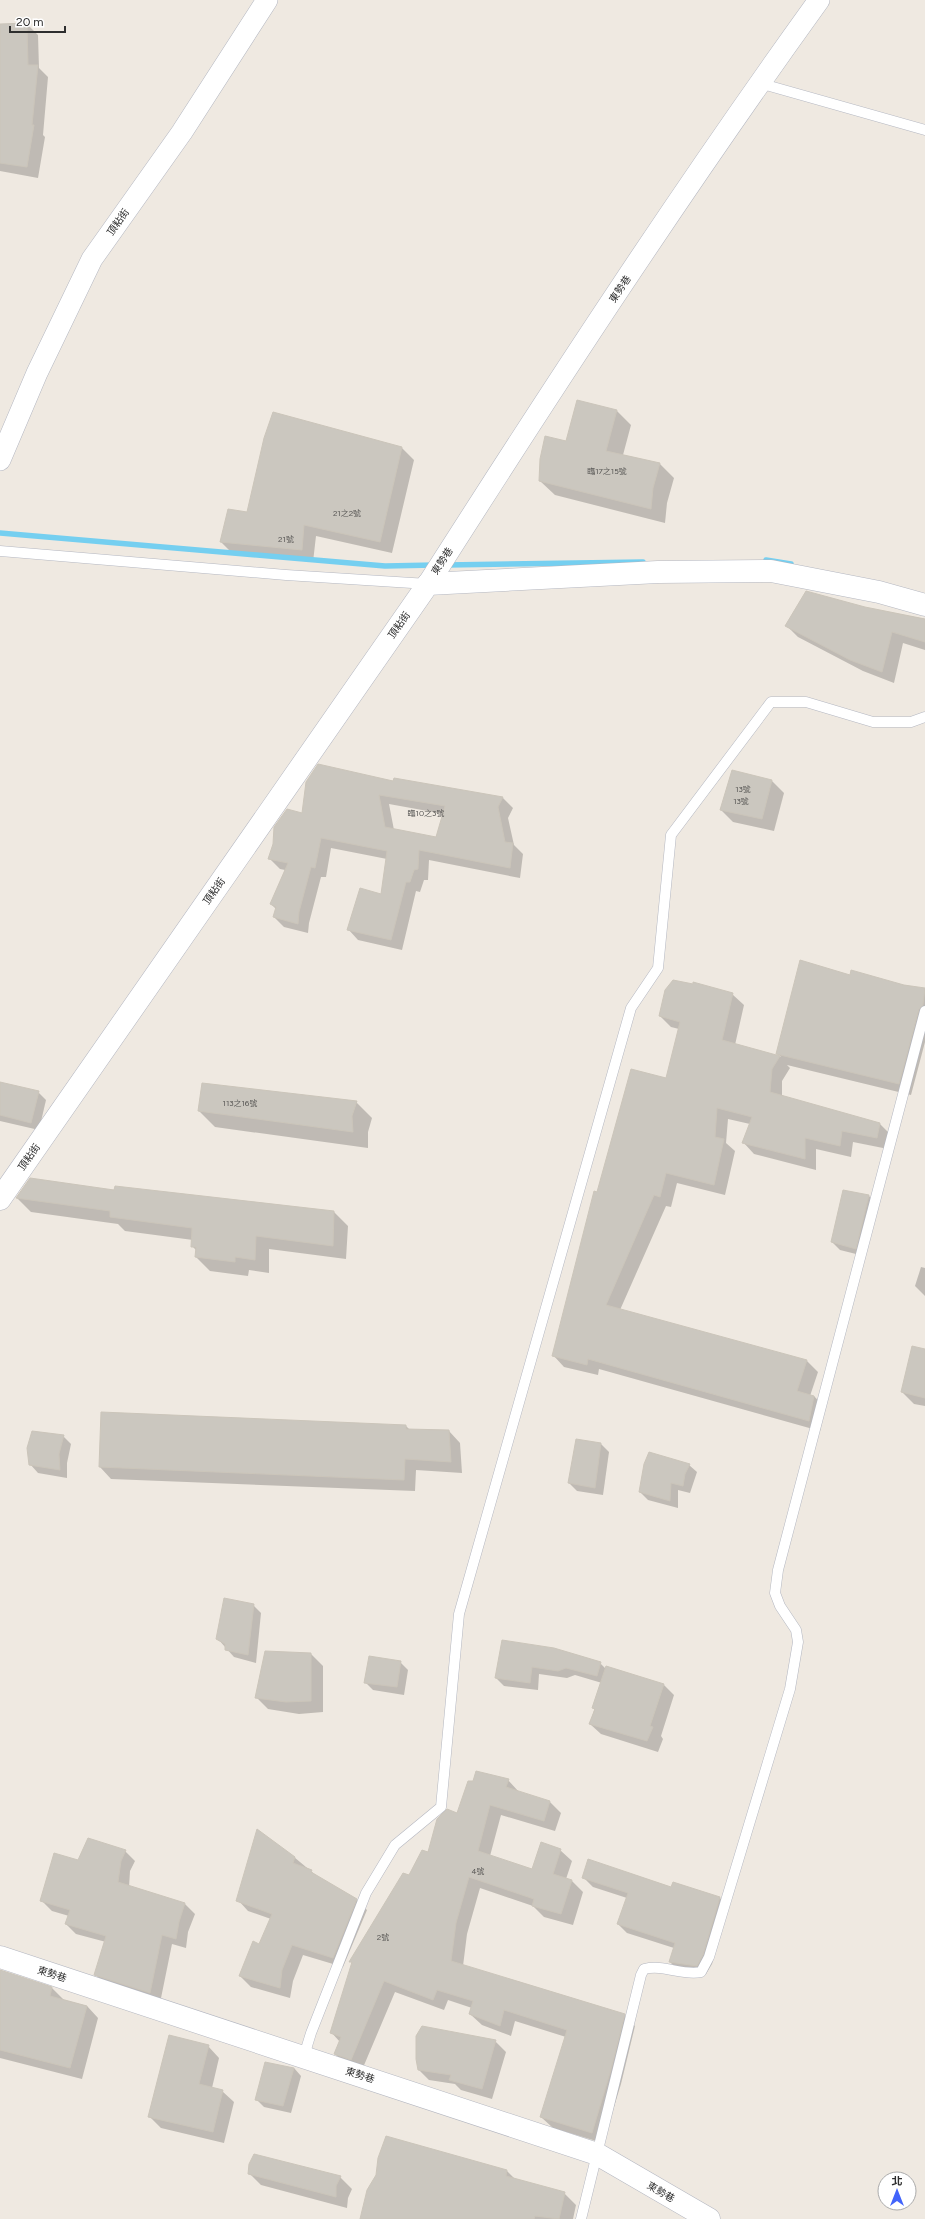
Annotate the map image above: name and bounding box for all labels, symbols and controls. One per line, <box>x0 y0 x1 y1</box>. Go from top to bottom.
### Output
scale bar <box>10 8 65 34</box>
text: 20 m <box>16 15 44 29</box>
street label: 頂粘街 <box>104 206 132 238</box>
street label: 東勢巷 <box>606 273 634 305</box>
house number: 臨17之15號 <box>587 466 627 476</box>
house number: 21之2號 <box>333 508 361 518</box>
house number: 21號 <box>278 534 294 544</box>
street label: 東勢巷 <box>428 545 456 577</box>
street label: 頂粘街 <box>385 609 413 641</box>
house number: 13號 <box>735 784 751 794</box>
house number: 13號 <box>733 796 749 806</box>
house number: 臨10之3號 <box>408 808 444 818</box>
street label: 頂粘街 <box>200 875 228 907</box>
house number: 113之16號 <box>223 1098 257 1108</box>
street label: 頂粘街 <box>15 1141 43 1173</box>
house number: 4號 <box>472 1866 484 1876</box>
house number: 2號 <box>377 1932 389 1942</box>
street label: 東勢巷 <box>36 1963 68 1985</box>
street label: 東勢巷 <box>344 2064 376 2086</box>
north arrow <box>877 2171 917 2211</box>
text: 北 <box>892 2175 903 2188</box>
street label: 東勢巷 <box>645 2179 677 2205</box>

